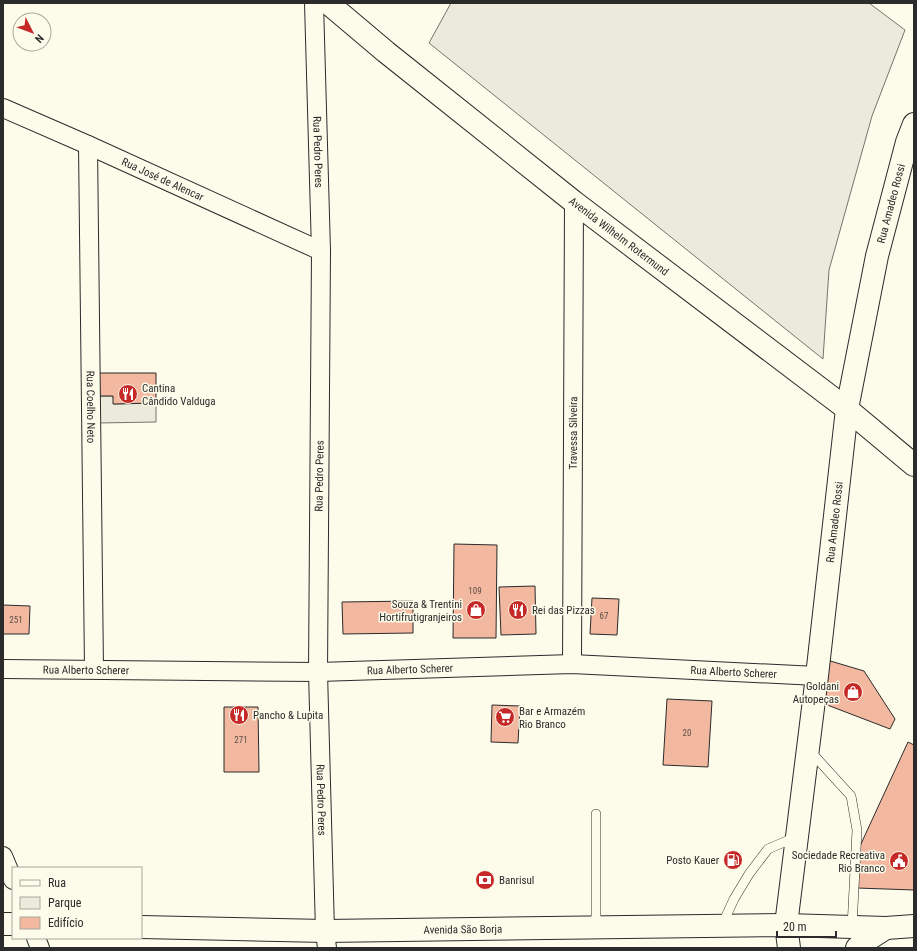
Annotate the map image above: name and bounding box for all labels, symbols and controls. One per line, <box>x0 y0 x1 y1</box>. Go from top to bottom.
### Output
north arrow <box>12 12 52 52</box>
text: N <box>32 31 46 45</box>
street label: Rua Pedro Peres <box>310 116 325 188</box>
street label: Rua José de Alencar <box>120 155 206 204</box>
street label: Rua Amadeo Rossi <box>875 163 908 245</box>
street label: Avenida Wilhelm Rotermund <box>566 195 671 279</box>
street label: Rua Coelho Neto <box>84 371 97 444</box>
place label: Cantina Cândido Valduga <box>142 382 216 408</box>
restaurant icon: Cantina Cândido Valduga <box>117 383 139 405</box>
street label: Travessa Silveira <box>567 397 580 469</box>
street label: Rua Pedro Peres <box>312 440 327 512</box>
street label: Rua Amadeo Rossi <box>824 481 846 563</box>
house number: 109 <box>468 586 482 596</box>
place label: Souza & Trentini Hortifrutigranjeiros <box>379 598 462 624</box>
shop icon: Souza & Trentini Hortifrutigranjeiros <box>465 599 487 621</box>
restaurant icon: Rei das Pizzas <box>507 599 529 621</box>
place label: Rei das Pizzas <box>532 604 595 617</box>
house number: 67 <box>600 611 609 621</box>
house number: 251 <box>9 615 23 625</box>
street label: Rua Alberto Scherer <box>367 662 454 677</box>
street label: Rua Alberto Scherer <box>43 663 130 677</box>
street label: Rua Alberto Scherer <box>690 664 778 681</box>
place label: Goldani Autopeças <box>793 680 839 706</box>
shop icon: Goldani Autopeças <box>842 681 864 703</box>
restaurant icon: Pancho & Lupita <box>228 704 250 726</box>
place label: Bar e Armazém Rio Branco <box>519 705 585 731</box>
supermarket icon: Bar e Armazém Rio Branco <box>494 706 516 728</box>
place label: Pancho & Lupita <box>253 709 323 722</box>
house number: 20 <box>683 728 691 738</box>
house number: 271 <box>234 735 248 745</box>
street label: Rua Pedro Peres <box>313 764 328 836</box>
fuel station icon: Posto Kauer <box>722 849 744 871</box>
place label: Sociedade Recreativa Rio Branco <box>792 849 885 875</box>
public building icon: Sociedade Recreativa Rio Branco <box>888 850 910 872</box>
place label: Posto Kauer <box>666 854 720 867</box>
legend <box>12 867 142 939</box>
bank icon: Banrisul <box>474 869 496 891</box>
place label: Banrisul <box>499 874 534 887</box>
text: Rua <box>48 876 66 890</box>
text: Parque <box>48 896 82 910</box>
scale bar <box>777 913 836 939</box>
text: Edifício <box>48 916 84 930</box>
text: 20 m <box>783 920 807 934</box>
street label: Avenida São Borja <box>424 923 502 937</box>

